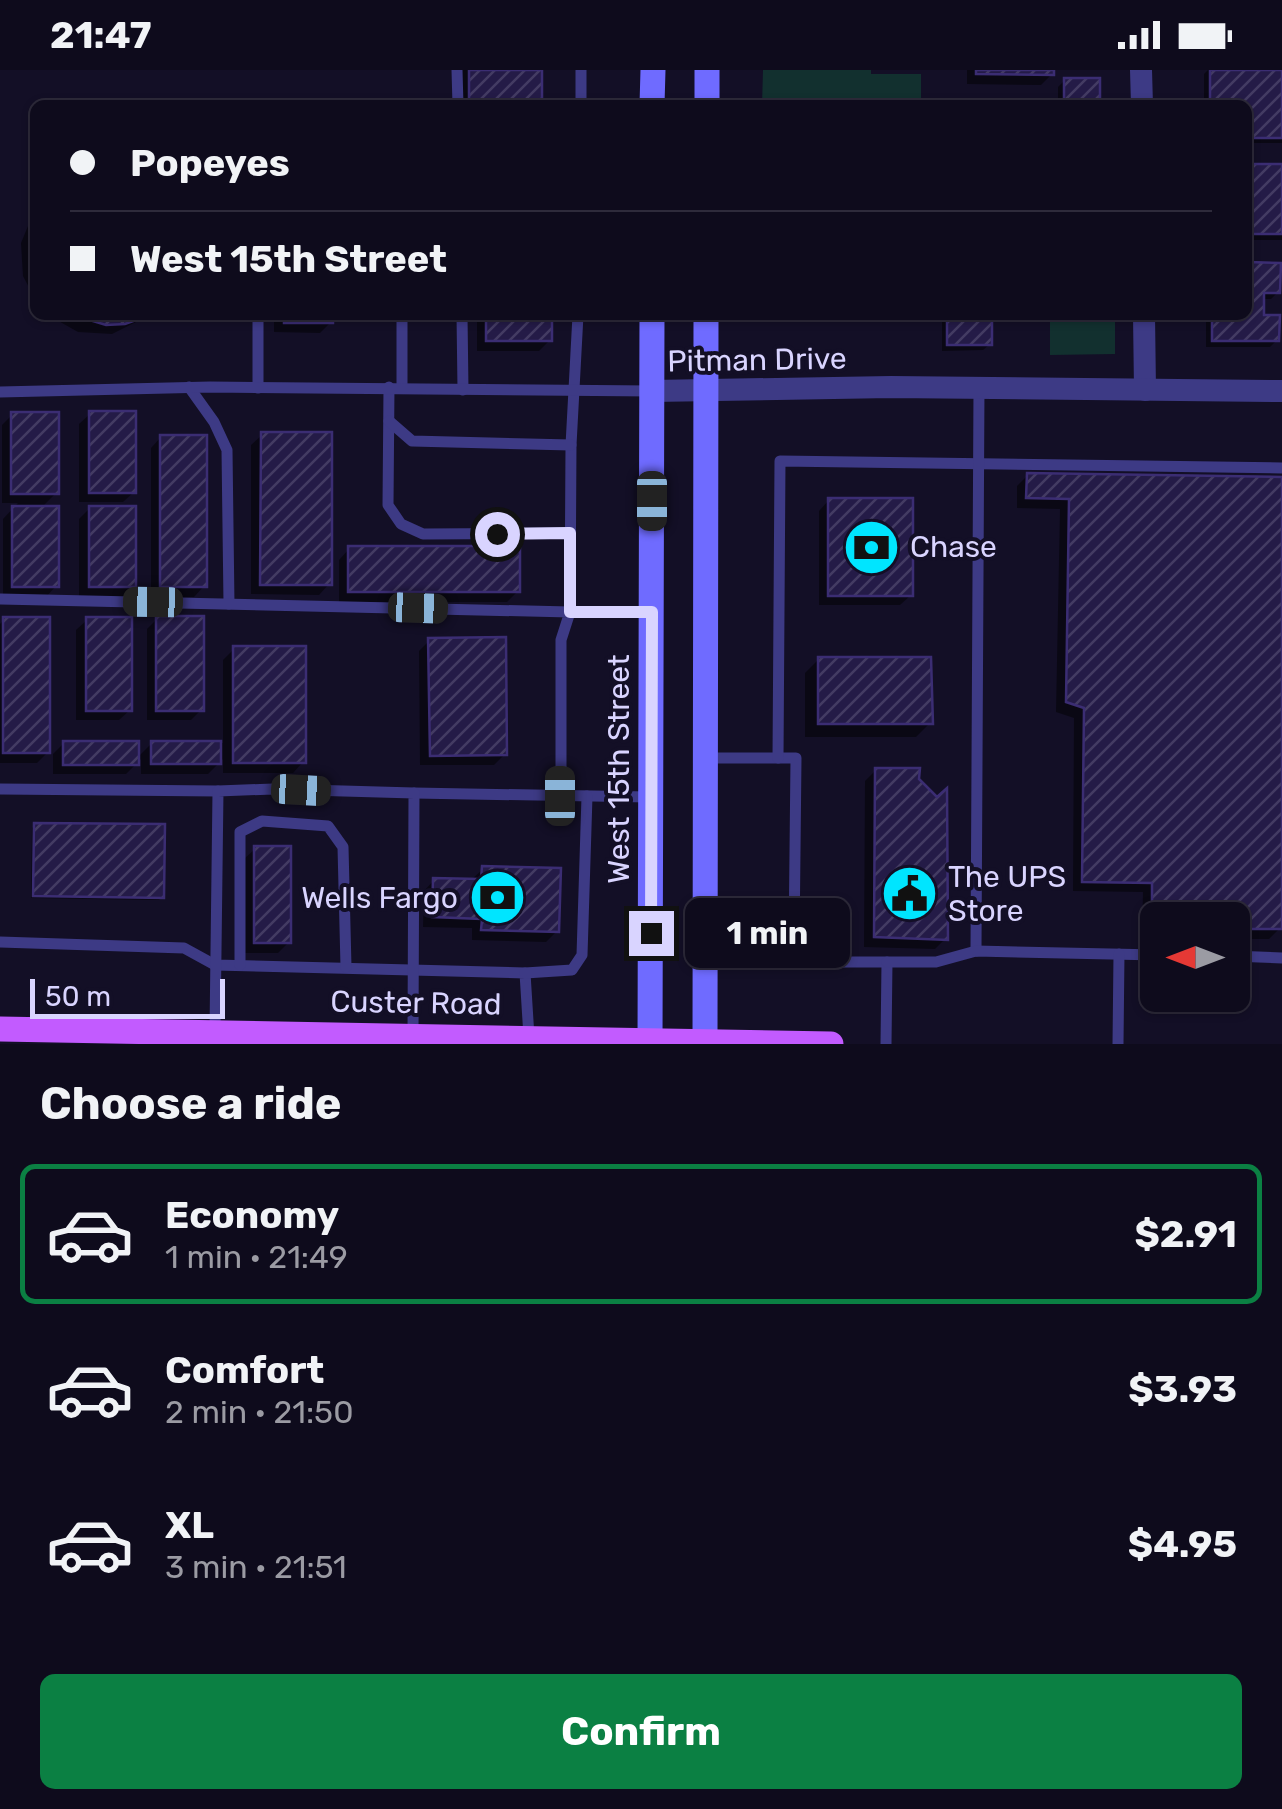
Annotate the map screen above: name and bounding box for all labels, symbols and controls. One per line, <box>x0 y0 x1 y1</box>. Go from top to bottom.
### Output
text: 21:47 <box>50 12 151 58</box>
text: Popeyes <box>130 140 290 186</box>
text: West 15th Street <box>130 236 447 282</box>
street label: Pitman Drive <box>667 340 847 380</box>
car <box>637 471 667 531</box>
route start <box>475 512 520 557</box>
bank icon: Chase <box>841 517 901 577</box>
place label: Chase <box>910 529 997 565</box>
car <box>123 586 183 618</box>
car <box>387 592 449 624</box>
street label: West 15th Street <box>601 654 637 884</box>
car <box>545 766 575 826</box>
car <box>270 773 332 807</box>
place label: The UPS Store <box>948 859 1066 929</box>
public building icon: The UPS Store <box>879 864 939 924</box>
bank icon: Wells Fargo <box>467 868 527 928</box>
place label: Wells Fargo <box>301 880 458 916</box>
callout: 1 min <box>686 898 851 968</box>
north arrow <box>1140 902 1250 1012</box>
map controls <box>1140 902 1250 1012</box>
route end <box>629 911 674 956</box>
text: 1 min <box>727 914 808 952</box>
scale bar <box>30 974 225 1018</box>
text: 50 m <box>45 980 111 1013</box>
street label: Custer Road <box>330 984 502 1022</box>
text: Choose a ride <box>40 1077 342 1130</box>
icon: car <box>45 1189 135 1279</box>
text: Economy <box>165 1192 339 1238</box>
text: $2.91 <box>1134 1211 1237 1257</box>
text: 1 min · 21:49 <box>165 1238 348 1276</box>
icon: car <box>45 1344 135 1434</box>
text: Comfort <box>165 1347 324 1393</box>
text: $3.93 <box>1128 1366 1237 1412</box>
text: 2 min · 21:50 <box>165 1393 353 1431</box>
icon: car <box>45 1499 135 1589</box>
text: XL <box>165 1502 214 1548</box>
text: $4.95 <box>1128 1521 1237 1567</box>
text: 3 min · 21:51 <box>165 1548 347 1586</box>
button: Confirm <box>40 1674 1242 1789</box>

